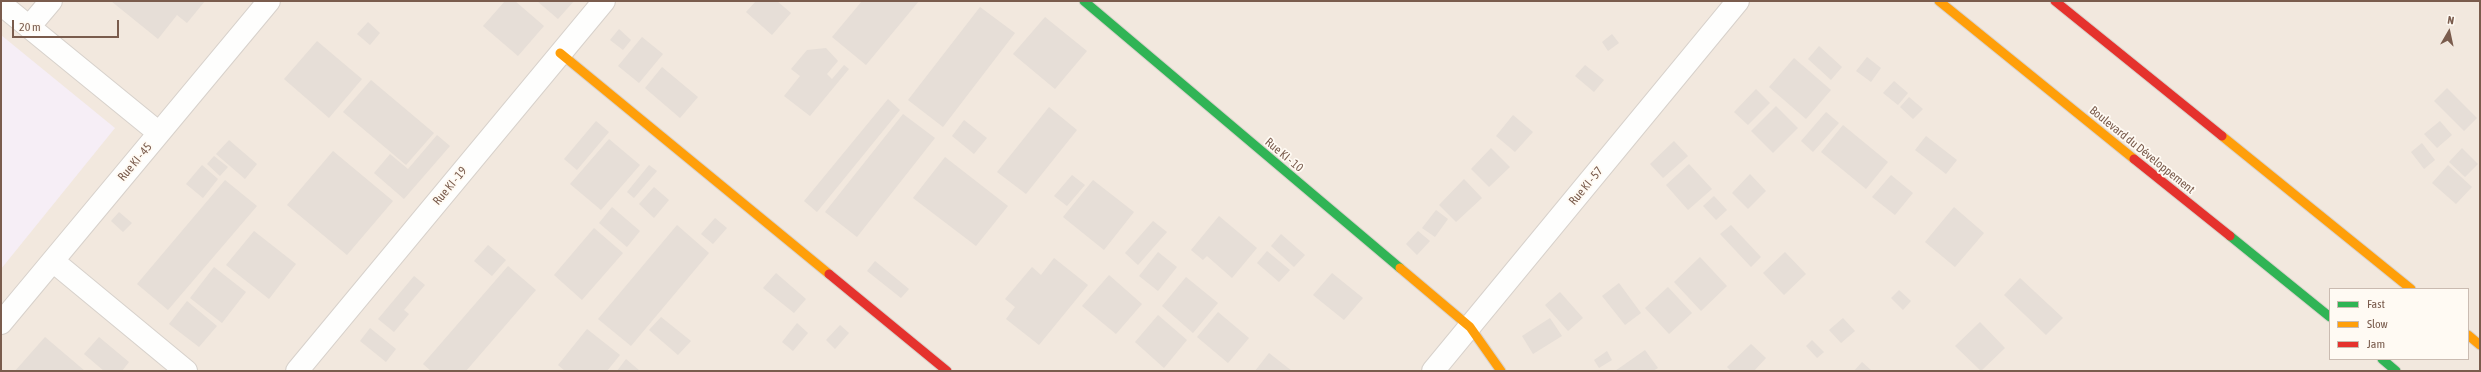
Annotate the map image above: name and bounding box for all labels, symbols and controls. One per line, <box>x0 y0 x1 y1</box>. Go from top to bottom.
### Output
scale bar <box>14 12 121 38</box>
north arrow <box>2429 12 2469 52</box>
text: N <box>2447 14 2455 27</box>
text: 20 m <box>19 20 41 34</box>
street label: Boulevard du Développement <box>2087 103 2197 197</box>
street label: Rue KI - 10 <box>1262 135 1306 175</box>
street label: Rue KI - 45 <box>115 140 155 184</box>
street label: Rue KI - 19 <box>430 164 470 208</box>
street label: Rue KI - 57 <box>1566 164 1606 208</box>
legend <box>2329 288 2469 360</box>
text: Fast <box>2367 297 2385 311</box>
text: Slow <box>2367 317 2388 331</box>
text: Jam <box>2367 337 2385 351</box>

